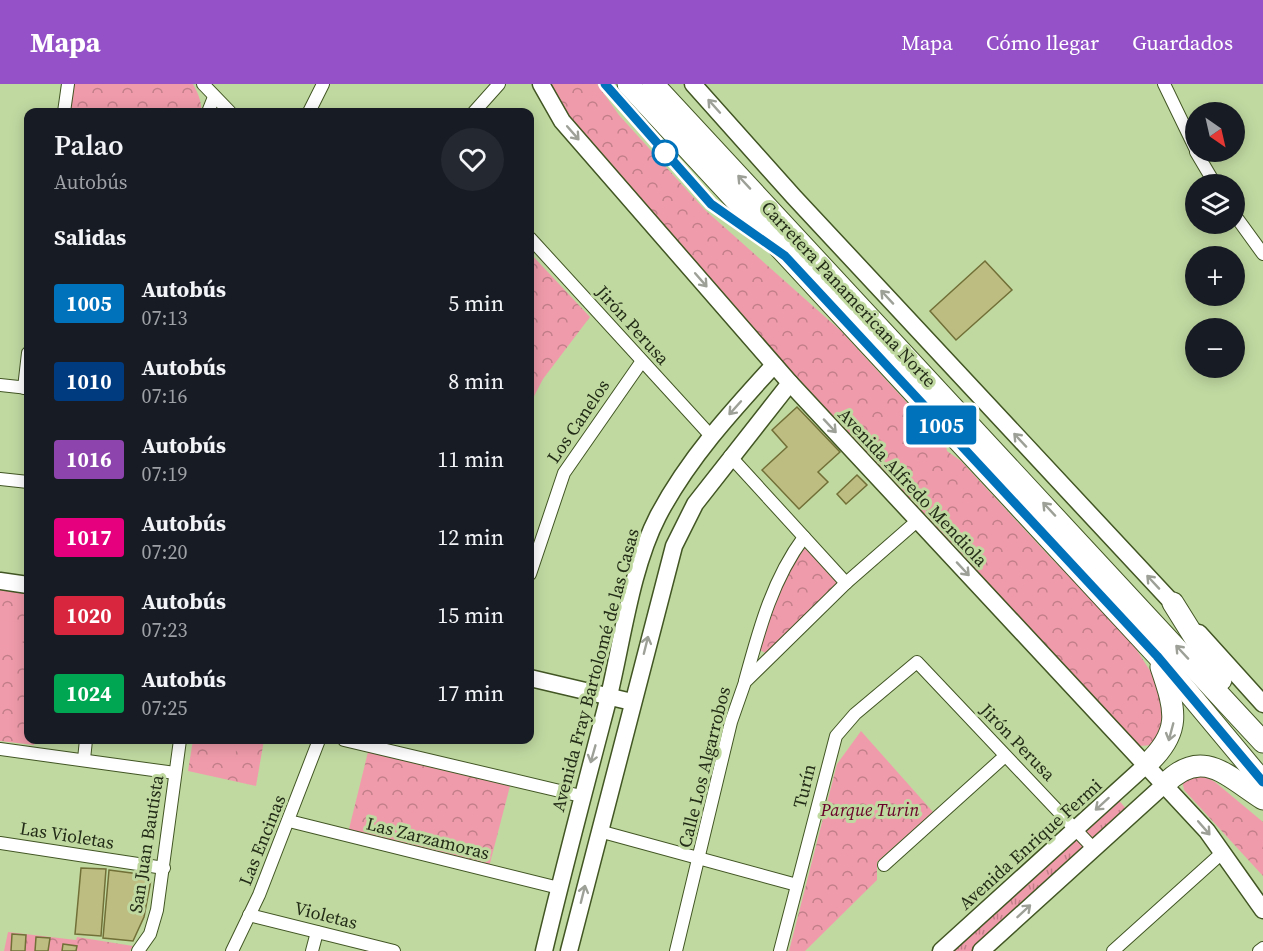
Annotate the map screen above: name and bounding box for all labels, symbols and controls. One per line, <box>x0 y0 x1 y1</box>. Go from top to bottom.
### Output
text: Mapa <box>30 23 101 61</box>
text: Mapa <box>901 28 953 57</box>
text: Cómo llegar <box>986 28 1099 57</box>
text: Guardados <box>1132 28 1233 57</box>
one-way arrow <box>707 99 721 114</box>
north arrow <box>1185 102 1245 162</box>
map controls <box>1185 102 1245 378</box>
one-way arrow <box>566 125 580 140</box>
text: Palao <box>54 126 124 164</box>
button: heart <box>441 128 504 191</box>
unlabelled marker <box>652 140 678 166</box>
text: Autobús <box>54 168 127 196</box>
one-way arrow <box>737 174 752 189</box>
button: layers <box>1185 174 1245 234</box>
street label: Carretera Panamericana Norte <box>756 195 942 393</box>
text: Salidas <box>54 222 126 252</box>
button: + <box>1185 246 1245 306</box>
one-way arrow <box>694 272 707 288</box>
text: Autobús <box>142 274 226 304</box>
street label: Jirón Perusa <box>590 279 676 371</box>
text: 5 min <box>448 288 504 318</box>
text: 1005 <box>66 289 112 318</box>
one-way arrow <box>880 290 894 305</box>
text: 07:13 <box>142 304 188 332</box>
button: − <box>1185 318 1245 378</box>
text: Autobús <box>142 352 226 382</box>
text: 8 min <box>448 366 504 396</box>
text: 1010 <box>66 367 112 396</box>
street label: Los Canelos <box>541 374 615 468</box>
text: 07:16 <box>142 382 188 410</box>
one-way arrow <box>728 400 742 415</box>
street label: Avenida Alfredo Mendiola <box>833 402 994 572</box>
line badge: 1005 <box>899 406 983 444</box>
text: 1005 <box>918 411 964 440</box>
one-way arrow <box>823 418 837 433</box>
text: Autobús <box>142 430 226 460</box>
one-way arrow <box>1013 433 1027 448</box>
text: 11 min <box>437 444 504 474</box>
text: 1016 <box>66 445 112 474</box>
text: 07:19 <box>142 460 188 488</box>
one-way arrow <box>1042 502 1056 517</box>
text: Autobús <box>142 508 226 538</box>
text: 12 min <box>437 522 504 552</box>
text: 1017 <box>66 523 112 552</box>
street label: Avenida Fray Bartolomé de las Casas <box>545 525 645 814</box>
text: 07:20 <box>142 538 188 566</box>
one-way arrow <box>955 561 969 576</box>
one-way arrow <box>1146 575 1160 590</box>
text: Autobús <box>142 586 226 616</box>
text: 15 min <box>437 600 504 630</box>
text: 1020 <box>66 601 112 630</box>
text: 07:23 <box>142 616 188 644</box>
one-way arrow <box>641 636 653 655</box>
one-way arrow <box>1175 645 1189 660</box>
text: Autobús <box>142 664 226 694</box>
text: 17 min <box>437 678 504 708</box>
text: 1024 <box>66 679 112 708</box>
street label: Calle Los Algarrobos <box>672 684 736 850</box>
text: 07:25 <box>142 694 188 722</box>
street label: Jirón Perusa <box>974 697 1062 787</box>
one-way arrow <box>1164 722 1176 741</box>
one-way arrow <box>586 744 598 763</box>
street label: Turín <box>786 761 822 811</box>
street label: San Juan Bautista <box>123 772 169 915</box>
street label: Avenida Enrique Fermi <box>953 773 1107 915</box>
street label: Las Encinas <box>232 791 292 889</box>
park label: Parque Turin <box>820 797 919 822</box>
one-way arrow <box>1095 797 1110 811</box>
street label: Las Zarzamoras <box>364 811 492 865</box>
street label: Las Violetas <box>18 815 116 855</box>
one-way arrow <box>1197 820 1210 836</box>
one-way arrow <box>577 885 589 904</box>
street label: Violetas <box>292 895 360 935</box>
one-way arrow <box>1016 904 1031 918</box>

